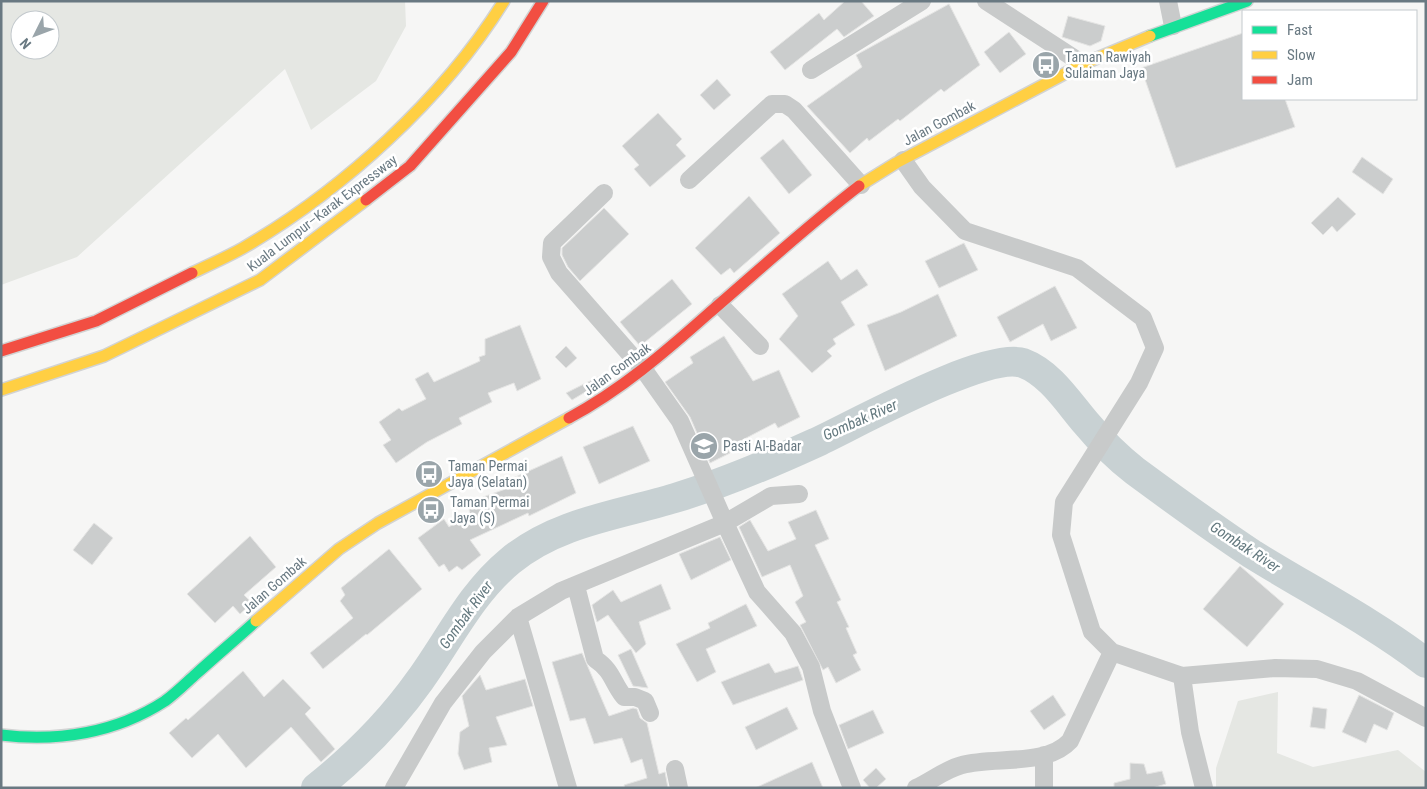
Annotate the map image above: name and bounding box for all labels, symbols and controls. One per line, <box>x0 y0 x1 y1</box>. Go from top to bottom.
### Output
north arrow <box>10 10 60 60</box>
legend <box>1242 10 1417 100</box>
text: Fast <box>1287 21 1312 39</box>
text: N <box>17 35 34 52</box>
text: Slow <box>1287 46 1316 64</box>
place label: Taman Rawiyah Sulaiman Jaya <box>1065 49 1151 81</box>
bus stop icon: Taman Rawiyah Sulaiman Jaya <box>1031 50 1061 80</box>
text: Jam <box>1287 71 1313 89</box>
street label: Jalan Gombak <box>900 97 978 149</box>
street label: Kuala Lumpur–Karak Expressway <box>244 151 400 275</box>
street label: Jalan Gombak <box>580 339 654 399</box>
water label: Gombak River <box>820 395 900 444</box>
school or university icon: Pasti Al-Badar <box>689 431 719 461</box>
place label: Pasti Al-Badar <box>723 438 801 454</box>
place label: Taman Permai Jaya (Selatan) <box>448 458 527 491</box>
bus stop icon: Taman Permai Jaya (Selatan) <box>414 459 444 489</box>
place label: Taman Permai Jaya (S) <box>450 494 529 527</box>
bus stop icon: Taman Permai Jaya (S) <box>416 495 446 525</box>
water label: Gombak River <box>1207 518 1284 576</box>
street label: Jalan Gombak <box>239 553 310 617</box>
water label: Gombak River <box>435 577 497 652</box>

